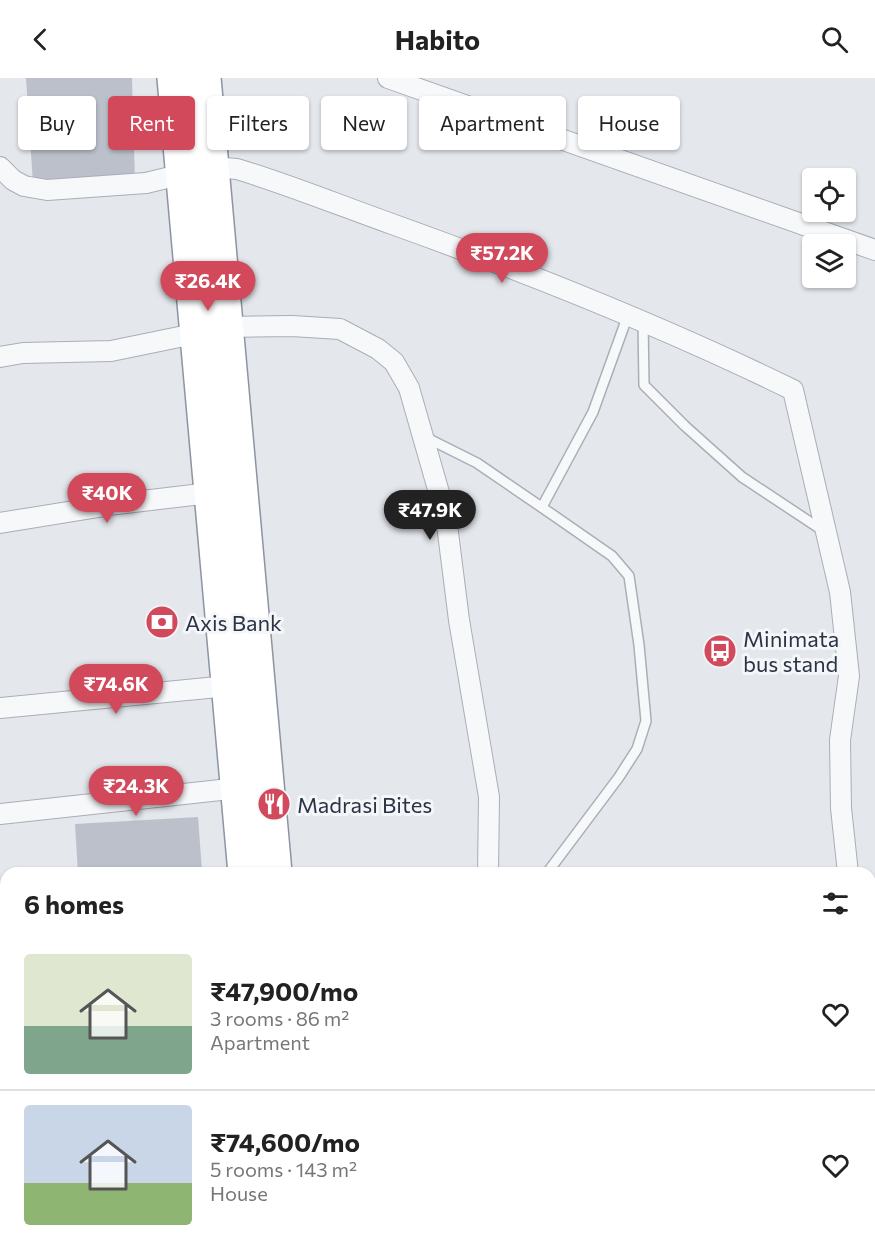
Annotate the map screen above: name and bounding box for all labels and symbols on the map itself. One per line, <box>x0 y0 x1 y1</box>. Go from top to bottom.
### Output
pin: ₹57.2K <box>453 233 551 284</box>
pin: ₹26.4K <box>159 261 257 312</box>
pin: ₹40K <box>71 473 143 524</box>
pin: ₹47.9K <box>381 490 479 541</box>
bank icon: Axis Bank <box>144 604 180 640</box>
place label: Axis Bank <box>185 609 282 636</box>
place label: Minimata bus stand <box>743 625 839 677</box>
bus stop icon: Minimata bus stand <box>702 633 738 669</box>
pin: ₹74.6K <box>67 664 165 715</box>
pin: ₹24.3K <box>87 766 185 817</box>
restaurant icon: Madrasi Bites <box>256 786 292 822</box>
place label: Madrasi Bites <box>297 791 432 818</box>

